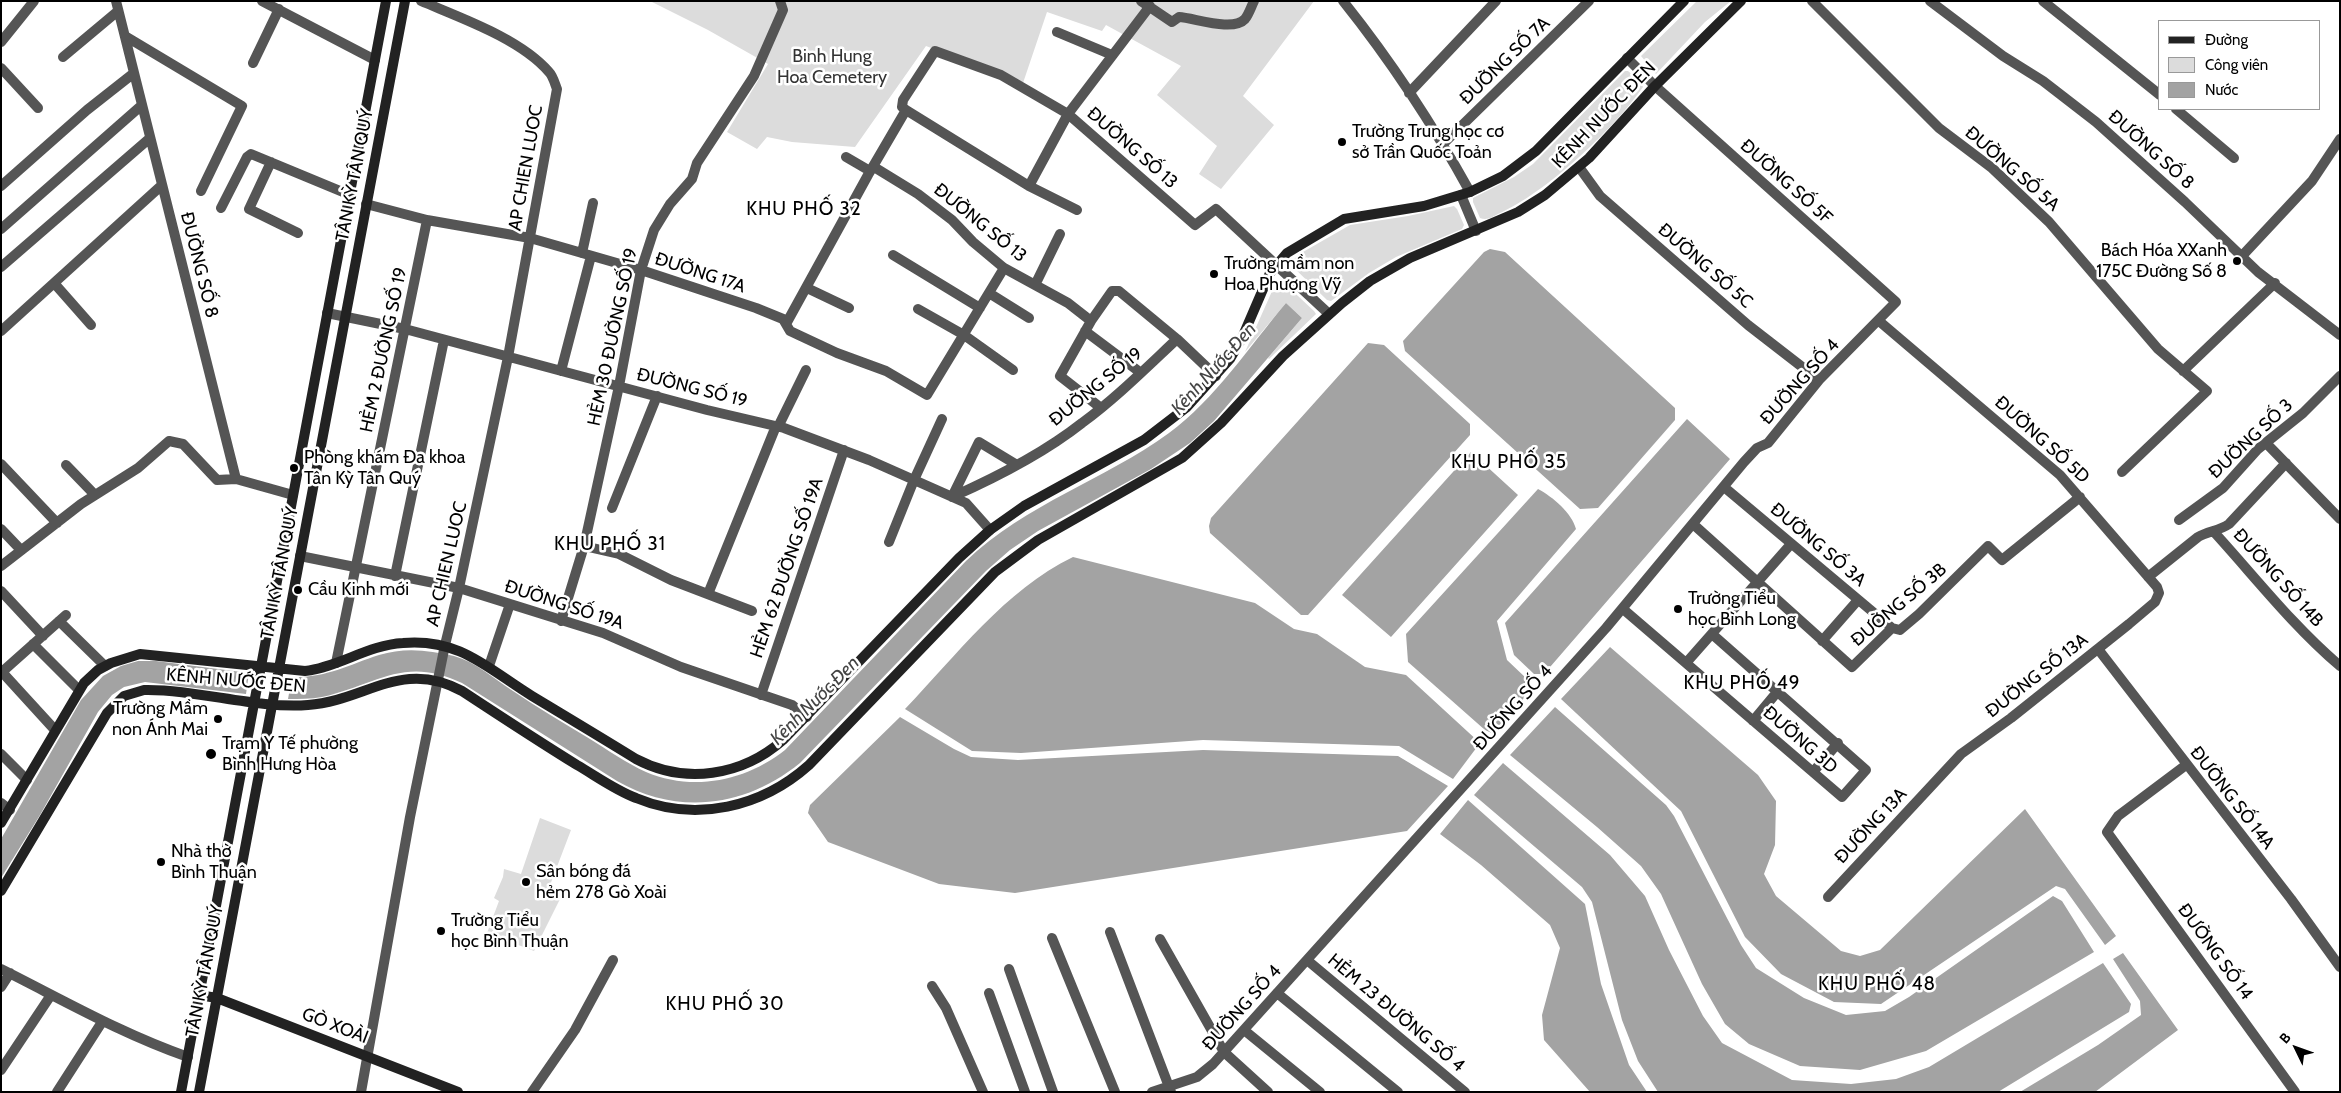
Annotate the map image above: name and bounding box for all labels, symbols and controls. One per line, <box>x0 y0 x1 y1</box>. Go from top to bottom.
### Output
street label: ĐƯỜNG SỐ 7A <box>1456 13 1554 109</box>
legend <box>2158 20 2321 110</box>
text: Đường <box>2205 31 2248 49</box>
park label: Binh Hung Hoa Cemetery <box>777 46 887 88</box>
text: Công viên <box>2205 56 2268 74</box>
street label: KÊNH NƯỚC ĐEN <box>1548 57 1660 173</box>
text: Nước <box>2205 81 2238 99</box>
street label: AP CHIEN LUOC <box>504 103 548 233</box>
street label: ĐƯỜNG SỐ 13 <box>1082 103 1182 193</box>
street label: ĐƯỜNG SỐ 8 <box>2104 106 2198 194</box>
street label: TÂN KỲ TÂN QUÝ <box>332 107 378 243</box>
place label: Trường Trung học cơ sở Trần Quốc Toản <box>1352 121 1504 163</box>
street label: ĐƯỜNG SỐ 5A <box>1960 122 2064 216</box>
street label: ĐƯỜNG SỐ 5F <box>1736 135 1836 229</box>
marker: Trường Trung học cơ sở Trần Quốc Toản <box>1336 136 1348 148</box>
street label: ĐƯỜNG SỐ 13 <box>929 179 1031 267</box>
district label: KHU PHỐ 32 <box>745 198 863 220</box>
street label: ĐƯỜNG SỐ 8 <box>175 210 223 320</box>
street label: ĐƯỜNG SỐ 5C <box>1653 219 1757 313</box>
place label: Bách Hóa XXanh 175C Đường Số 8 <box>2096 240 2227 282</box>
street label: HẺM 30 ĐƯỜNG SỐ 19 <box>584 246 642 428</box>
street label: ĐƯỜNG 17A <box>652 248 748 298</box>
place label: Trường mầm non Hoa Phượng Vỹ <box>1224 253 1354 296</box>
marker: Bách Hóa XXanh 175C Đường Số 8 <box>2231 255 2243 267</box>
street label: HẺM 2 ĐƯỜNG SỐ 19 <box>356 266 412 434</box>
marker: Trường mầm non Hoa Phượng Vỹ <box>1208 268 1220 280</box>
water label: Kênh Nước Đen <box>1167 318 1261 420</box>
street label: ĐƯỜNG SỐ 4 <box>1756 335 1844 429</box>
street label: ĐƯỜNG SỐ 19 <box>1045 343 1147 431</box>
street label: ĐƯỜNG SỐ 19 <box>634 364 750 412</box>
street label: ĐƯỜNG SỐ 5D <box>1990 392 2094 488</box>
street label: ĐƯỜNG SỐ 3 <box>2205 395 2297 483</box>
place label: Phòng khám Đa khoa Tân Kỳ Tân Quý <box>304 447 465 489</box>
district label: KHU PHỐ 35 <box>1450 451 1568 473</box>
marker: Phòng khám Đa khoa Tân Kỳ Tân Quý <box>288 462 300 474</box>
street label: HẺM 62 ĐƯỜNG SỐ 19A <box>746 475 828 661</box>
street label: ĐƯỜNG SỐ 3A <box>1766 499 1870 591</box>
street label: AP CHIEN LUOC <box>422 500 472 628</box>
street label: TÂN KỲ TÂN QUÝ <box>257 505 303 641</box>
street label: ĐƯỜNG SỐ 14B <box>2228 525 2328 631</box>
district label: KHU PHỐ 31 <box>553 533 667 555</box>
street label: ĐƯỜNG SỐ 3B <box>1847 559 1951 651</box>
street label: ĐƯỜNG SỐ 19A <box>502 576 626 634</box>
place label: Cầu Kinh mới <box>308 579 409 601</box>
marker: Cầu Kinh mới <box>292 584 304 596</box>
place label: Trường Tiểu học Bình Long <box>1688 588 1796 630</box>
marker: Trường Tiểu học Bình Long <box>1672 603 1684 615</box>
street label: ĐƯỜNG SỐ 13A <box>1982 629 2092 723</box>
water label: Kênh Nước Đen <box>766 652 864 750</box>
street label: ĐƯỜNG SỐ 4 <box>1469 661 1557 755</box>
street label: KÊNH NƯỚC ĐEN <box>165 664 307 698</box>
district label: KHU PHỐ 49 <box>1682 672 1802 694</box>
place label: Trường Mầm non Ánh Mai <box>112 698 208 741</box>
street label: ĐƯỜNG 3D <box>1758 702 1842 778</box>
marker: Trường Mầm non Ánh Mai <box>212 713 224 725</box>
place label: Trạm Y Tế phường Bình Hưng Hòa <box>222 733 358 776</box>
street label: ĐƯỜNG SỐ 14A <box>2185 742 2279 854</box>
marker: Trạm Y Tế phường Bình Hưng Hòa <box>204 747 218 761</box>
street label: ĐƯỜNG 13A <box>1831 784 1911 868</box>
place label: Nhà thờ Bình Thuận <box>171 841 257 884</box>
marker: Nhà thờ Bình Thuận <box>155 856 167 868</box>
place label: Sân bóng đá hẻm 278 Gò Xoài <box>536 861 667 904</box>
marker: Sân bóng đá hẻm 278 Gò Xoài <box>520 876 532 888</box>
street label: ĐƯỜNG SỐ 14 <box>2173 900 2257 1004</box>
street label: TÂN KỲ TÂN QUÝ <box>182 903 228 1039</box>
place label: Trường Tiểu học Bình Thuận <box>451 910 569 952</box>
marker: Trường Tiểu học Bình Thuận <box>435 925 447 937</box>
street label: HẺM 23 ĐƯỜNG SỐ 4 <box>1323 949 1469 1077</box>
street label: ĐƯỜNG SỐ 4 <box>1198 961 1286 1055</box>
district label: KHU PHỐ 48 <box>1817 973 1937 995</box>
district label: KHU PHỐ 30 <box>664 993 786 1015</box>
street label: GÒ XOÀI <box>299 1003 371 1049</box>
north arrow <box>2271 1023 2321 1073</box>
text: B <box>2275 1029 2294 1047</box>

